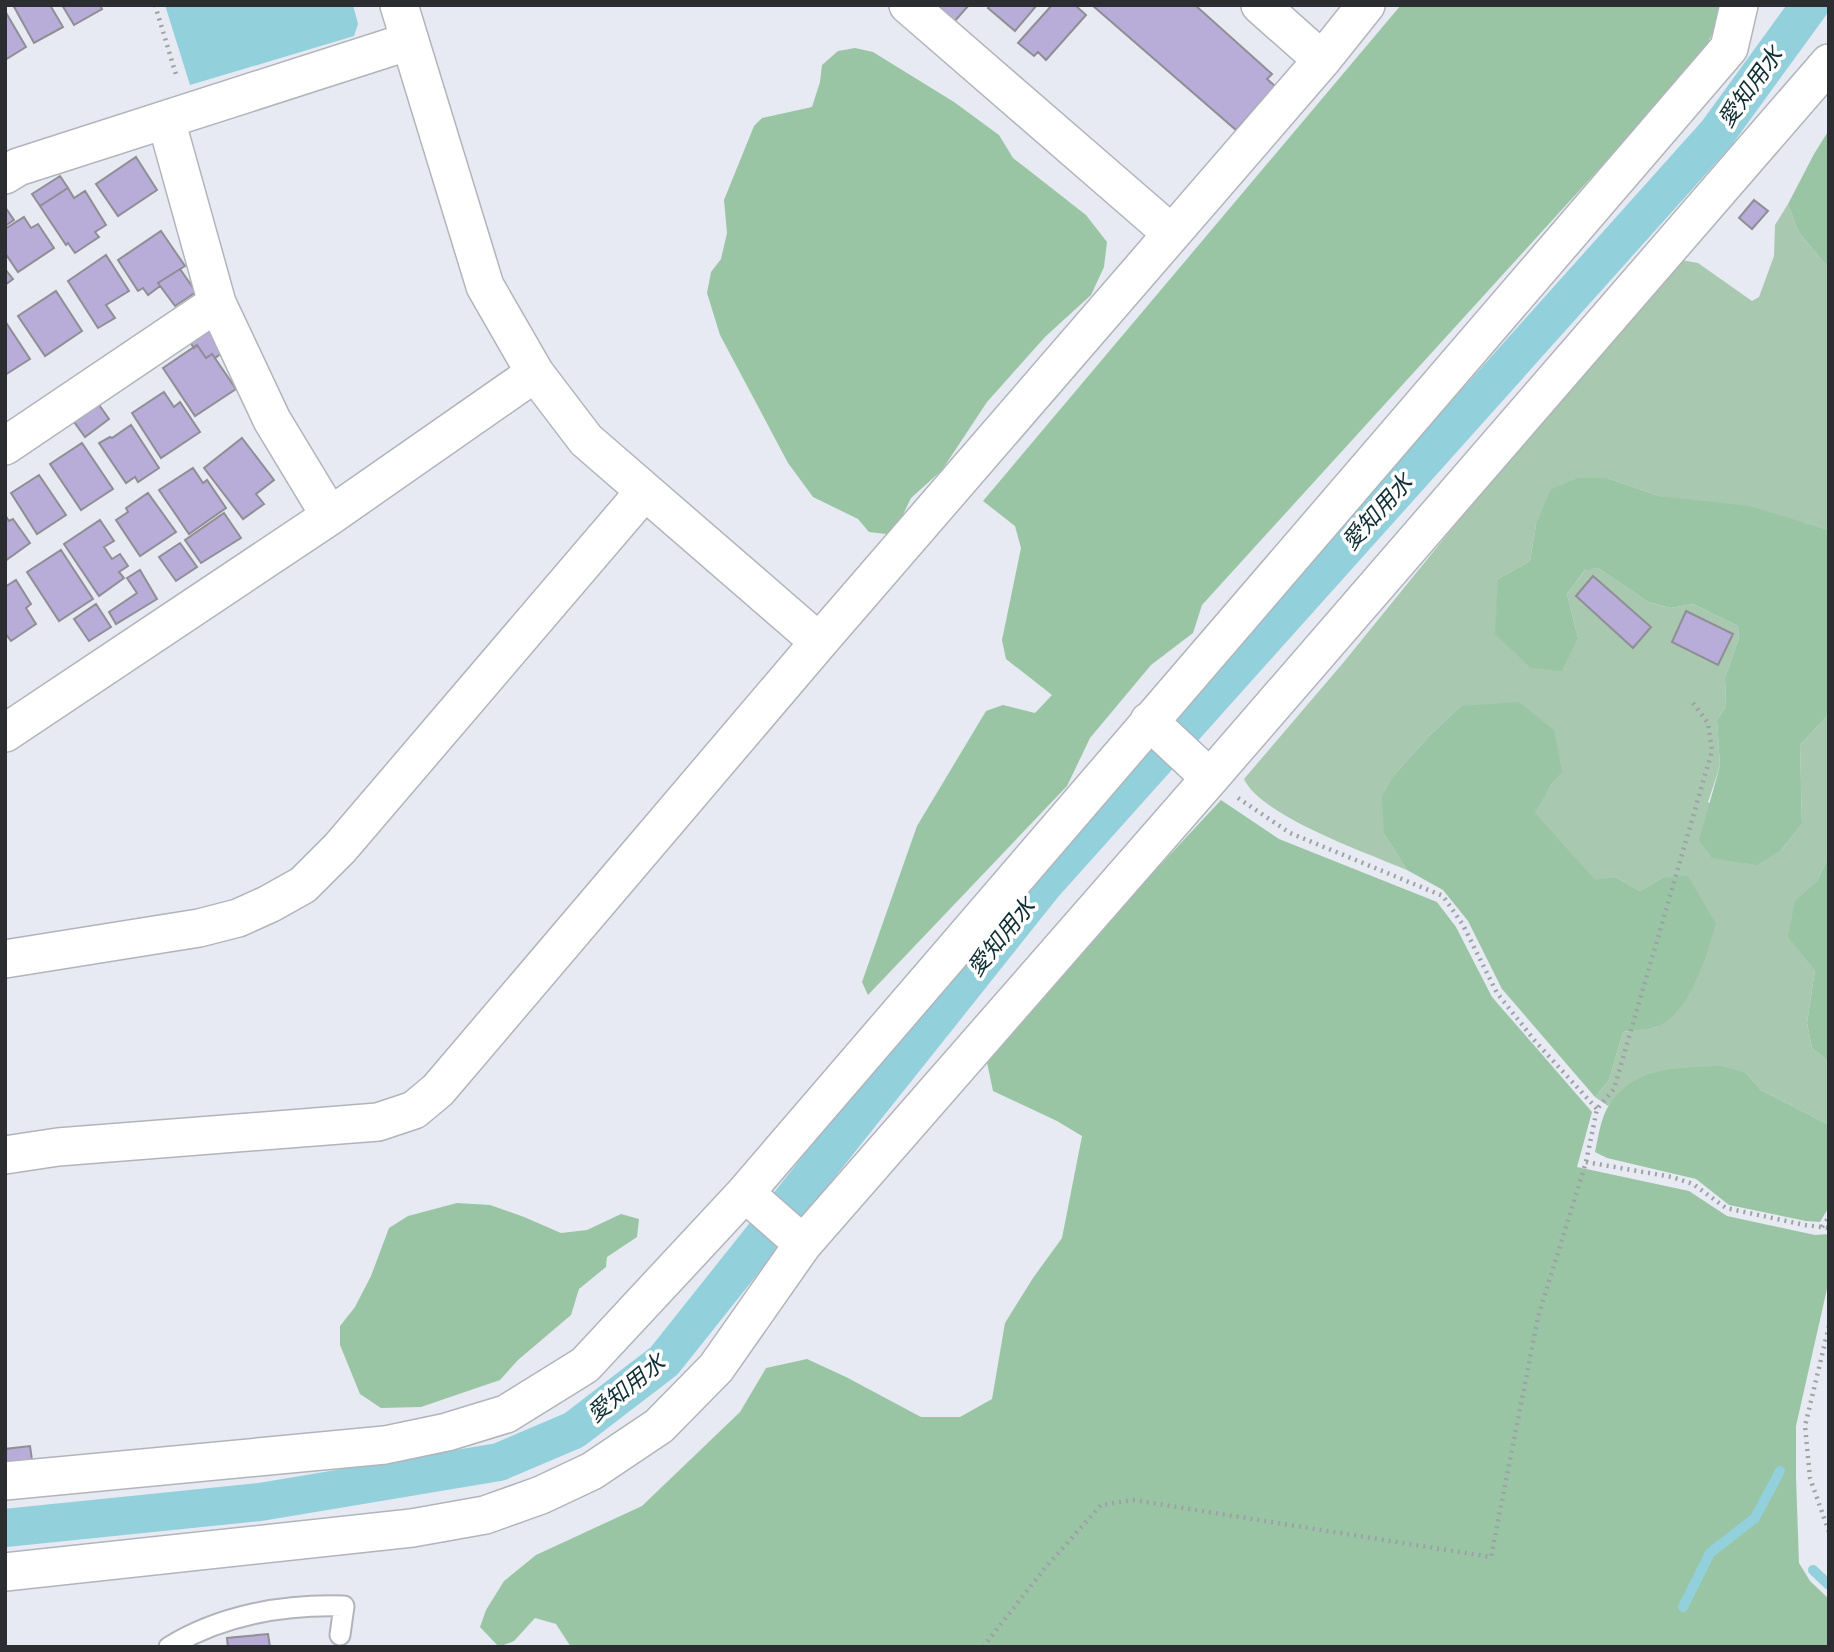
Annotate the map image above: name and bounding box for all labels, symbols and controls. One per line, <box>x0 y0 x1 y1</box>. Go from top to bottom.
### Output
water label: 愛知用水 <box>1711 39 1789 132</box>
water label: 愛知用水 <box>1335 466 1419 555</box>
water label: 愛知用水 <box>960 889 1042 981</box>
water label: 愛知用水 <box>581 1346 672 1427</box>

